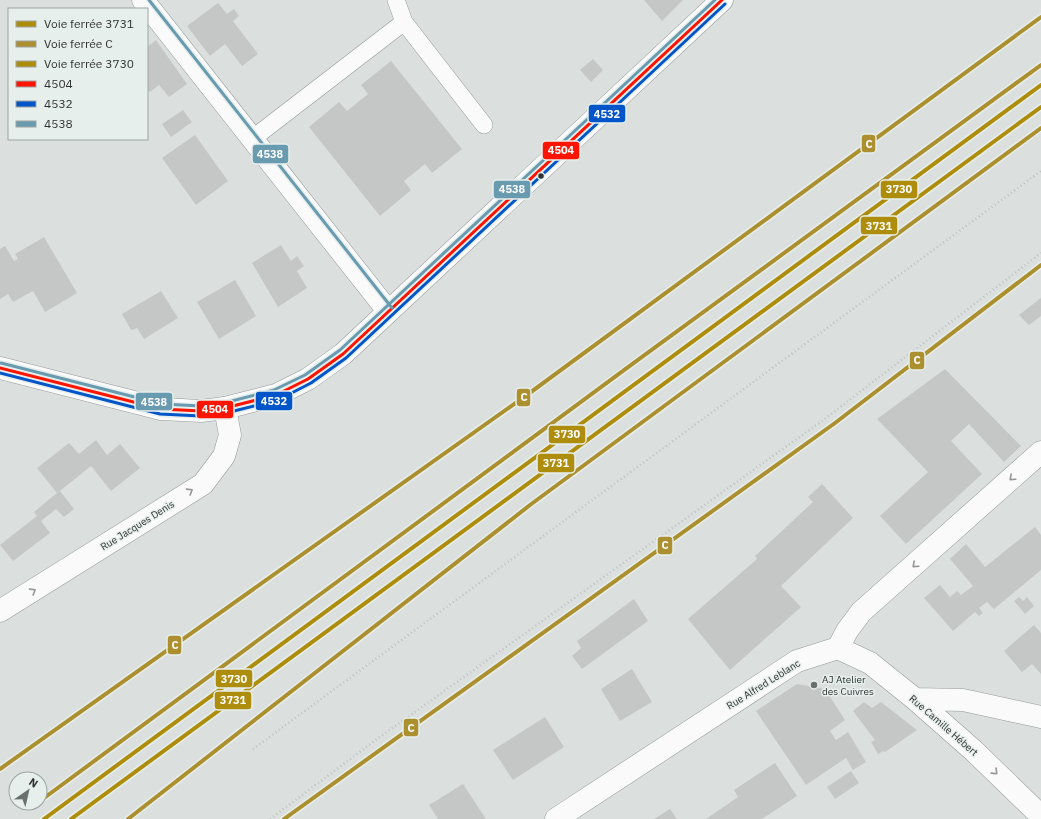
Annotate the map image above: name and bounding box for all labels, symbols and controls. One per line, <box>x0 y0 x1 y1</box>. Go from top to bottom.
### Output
legend <box>8 8 148 140</box>
text: Voie ferrée 3731 <box>44 16 134 31</box>
text: Voie ferrée C <box>44 36 113 51</box>
text: Voie ferrée 3730 <box>44 56 134 71</box>
text: 4504 <box>44 76 73 91</box>
text: 4532 <box>44 96 73 111</box>
line badge: 4532 <box>588 104 626 123</box>
text: 4532 <box>594 107 621 121</box>
text: 4538 <box>44 116 73 131</box>
line badge: C <box>861 134 876 153</box>
text: C <box>865 137 873 151</box>
line badge: 4504 <box>542 141 580 160</box>
text: 4504 <box>548 143 575 157</box>
line badge: 4538 <box>252 144 289 164</box>
text: 4538 <box>257 147 284 161</box>
unlabelled marker <box>536 171 546 181</box>
line badge: 4538 <box>493 180 531 199</box>
line badge: 3730 <box>880 180 918 199</box>
text: 4538 <box>499 182 526 196</box>
text: 3730 <box>886 182 913 196</box>
line badge: 3731 <box>860 216 898 235</box>
text: 3731 <box>866 219 893 233</box>
line badge: C <box>909 351 925 370</box>
text: C <box>913 353 921 367</box>
line badge: C <box>516 388 531 407</box>
text: C <box>520 390 528 404</box>
line badge: 4532 <box>255 391 293 411</box>
line badge: 4538 <box>135 392 173 411</box>
text: 4532 <box>261 394 288 408</box>
text: 4538 <box>141 395 168 409</box>
line badge: 4504 <box>196 400 234 419</box>
text: 4504 <box>202 402 229 416</box>
line badge: 3730 <box>548 425 586 444</box>
text: 3730 <box>554 427 581 441</box>
line badge: 3731 <box>537 453 575 473</box>
text: 3731 <box>543 456 570 470</box>
one-way arrow <box>1009 473 1017 481</box>
one-way arrow <box>186 489 193 496</box>
street label: Rue Jacques Denis <box>98 497 177 553</box>
line badge: C <box>657 536 673 555</box>
text: C <box>661 538 669 552</box>
one-way arrow <box>912 560 920 567</box>
one-way arrow <box>29 588 36 595</box>
line badge: C <box>167 635 182 655</box>
text: C <box>171 638 179 652</box>
street label: Rue Alfred Leblanc <box>724 657 803 712</box>
line badge: 3730 <box>215 669 253 688</box>
text: 3730 <box>221 672 248 686</box>
place label: AJ Atelier des Cuivres <box>822 673 874 698</box>
marker: AJ Atelier des Cuivres <box>809 680 819 690</box>
line badge: 3731 <box>214 691 252 710</box>
street label: Rue Camille Hébert <box>907 692 981 759</box>
text: 3731 <box>220 693 247 707</box>
line badge: C <box>403 718 419 737</box>
text: C <box>407 721 415 735</box>
one-way arrow <box>991 767 998 774</box>
north arrow <box>8 771 48 811</box>
text: N <box>26 775 41 791</box>

